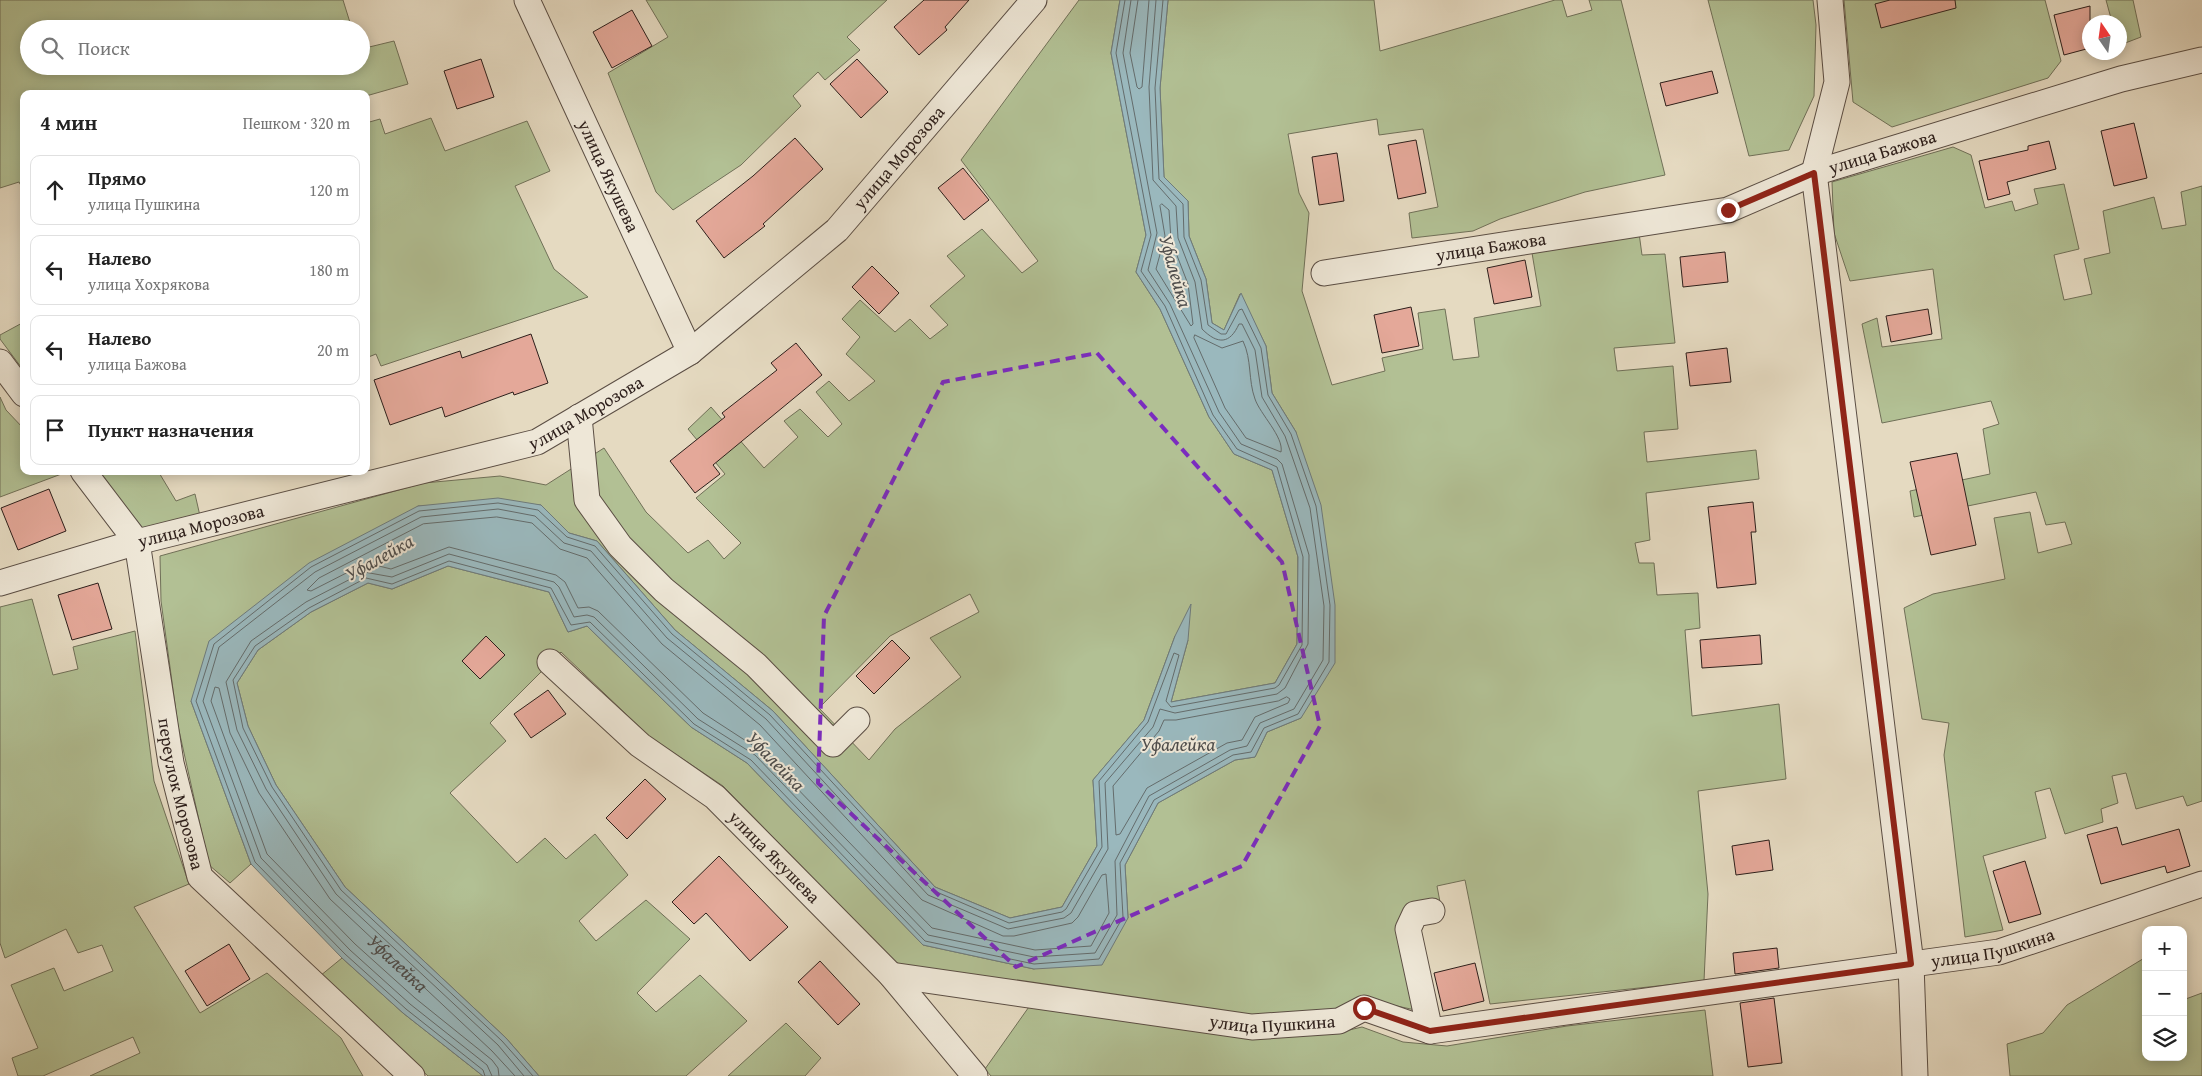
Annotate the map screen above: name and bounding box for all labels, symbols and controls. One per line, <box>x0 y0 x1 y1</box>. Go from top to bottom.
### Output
north arrow <box>2082 15 2127 60</box>
search box <box>20 20 370 75</box>
icon: search <box>38 34 66 62</box>
text: Поиск <box>78 34 130 62</box>
street label: улица Морозова <box>846 99 951 216</box>
text: 4 мин <box>40 107 97 138</box>
text: Пешком · 320 m <box>243 111 350 135</box>
street label: улица Якушева <box>571 114 647 237</box>
street label: улица Бажова <box>1824 122 1940 181</box>
text: Прямо <box>88 164 146 192</box>
icon: ahead <box>41 176 69 204</box>
text: 120 m <box>309 178 349 202</box>
text: улица Пушкина <box>88 192 200 216</box>
route end <box>1717 199 1740 222</box>
street label: улица Бажова <box>1433 225 1548 269</box>
water label: Уфалейка <box>1152 231 1200 311</box>
text: Налево <box>88 244 151 272</box>
icon: left <box>41 256 69 284</box>
text: 180 m <box>309 258 349 282</box>
text: улица Хохрякова <box>88 272 210 296</box>
text: Налево <box>88 324 151 352</box>
icon: left <box>41 336 69 364</box>
text: 20 m <box>317 338 349 362</box>
text: улица Бажова <box>88 352 187 376</box>
street label: улица Морозова <box>525 368 648 457</box>
icon: arrive <box>41 416 69 444</box>
text: Пункт назначения <box>88 416 254 444</box>
street label: улица Морозова <box>134 497 267 555</box>
water label: Уфалейка <box>340 527 419 587</box>
street label: переулок Морозова <box>151 716 212 873</box>
water label: Уфалейка <box>740 725 812 798</box>
water label: Уфалейка <box>1141 730 1215 758</box>
street label: улица Якушева <box>722 803 827 909</box>
street label: улица Пушкина <box>1928 920 2058 974</box>
map controls <box>2142 926 2187 1061</box>
button: + <box>2142 926 2187 971</box>
water label: Уфалейка <box>361 927 435 999</box>
button: − <box>2142 971 2187 1016</box>
route start <box>1353 997 1376 1020</box>
street label: улица Пушкина <box>1207 1007 1336 1040</box>
button: layers <box>2142 1016 2187 1061</box>

